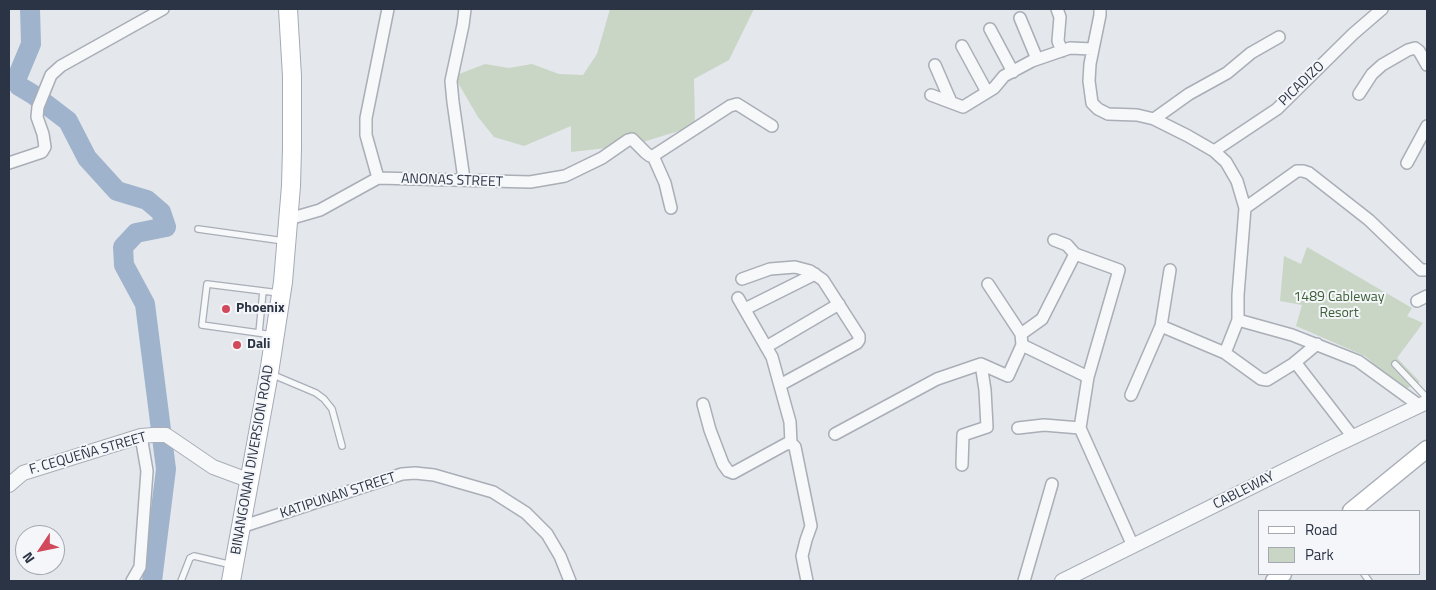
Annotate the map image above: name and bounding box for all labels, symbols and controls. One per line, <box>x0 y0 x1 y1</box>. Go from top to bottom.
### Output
street label: PICADIZO <box>1276 58 1328 110</box>
street label: ANONAS STREET <box>401 171 503 191</box>
park label: 1489 Cableway Resort <box>1294 290 1384 322</box>
place label: Phoenix <box>236 301 285 317</box>
marker: Phoenix <box>220 303 232 315</box>
place label: Dali <box>247 337 270 353</box>
marker: Dali <box>231 339 243 351</box>
street label: BINANGONAN DIVERSION ROAD <box>228 364 278 556</box>
street label: F. CEQUEÑA STREET <box>28 429 148 479</box>
street label: CABLEWAY <box>1211 468 1277 514</box>
street label: KATIPUNAN STREET <box>278 469 398 523</box>
legend <box>1258 510 1421 575</box>
text: Road <box>1305 518 1337 541</box>
north arrow <box>15 525 65 575</box>
text: Park <box>1305 543 1334 566</box>
text: N <box>17 548 39 568</box>

